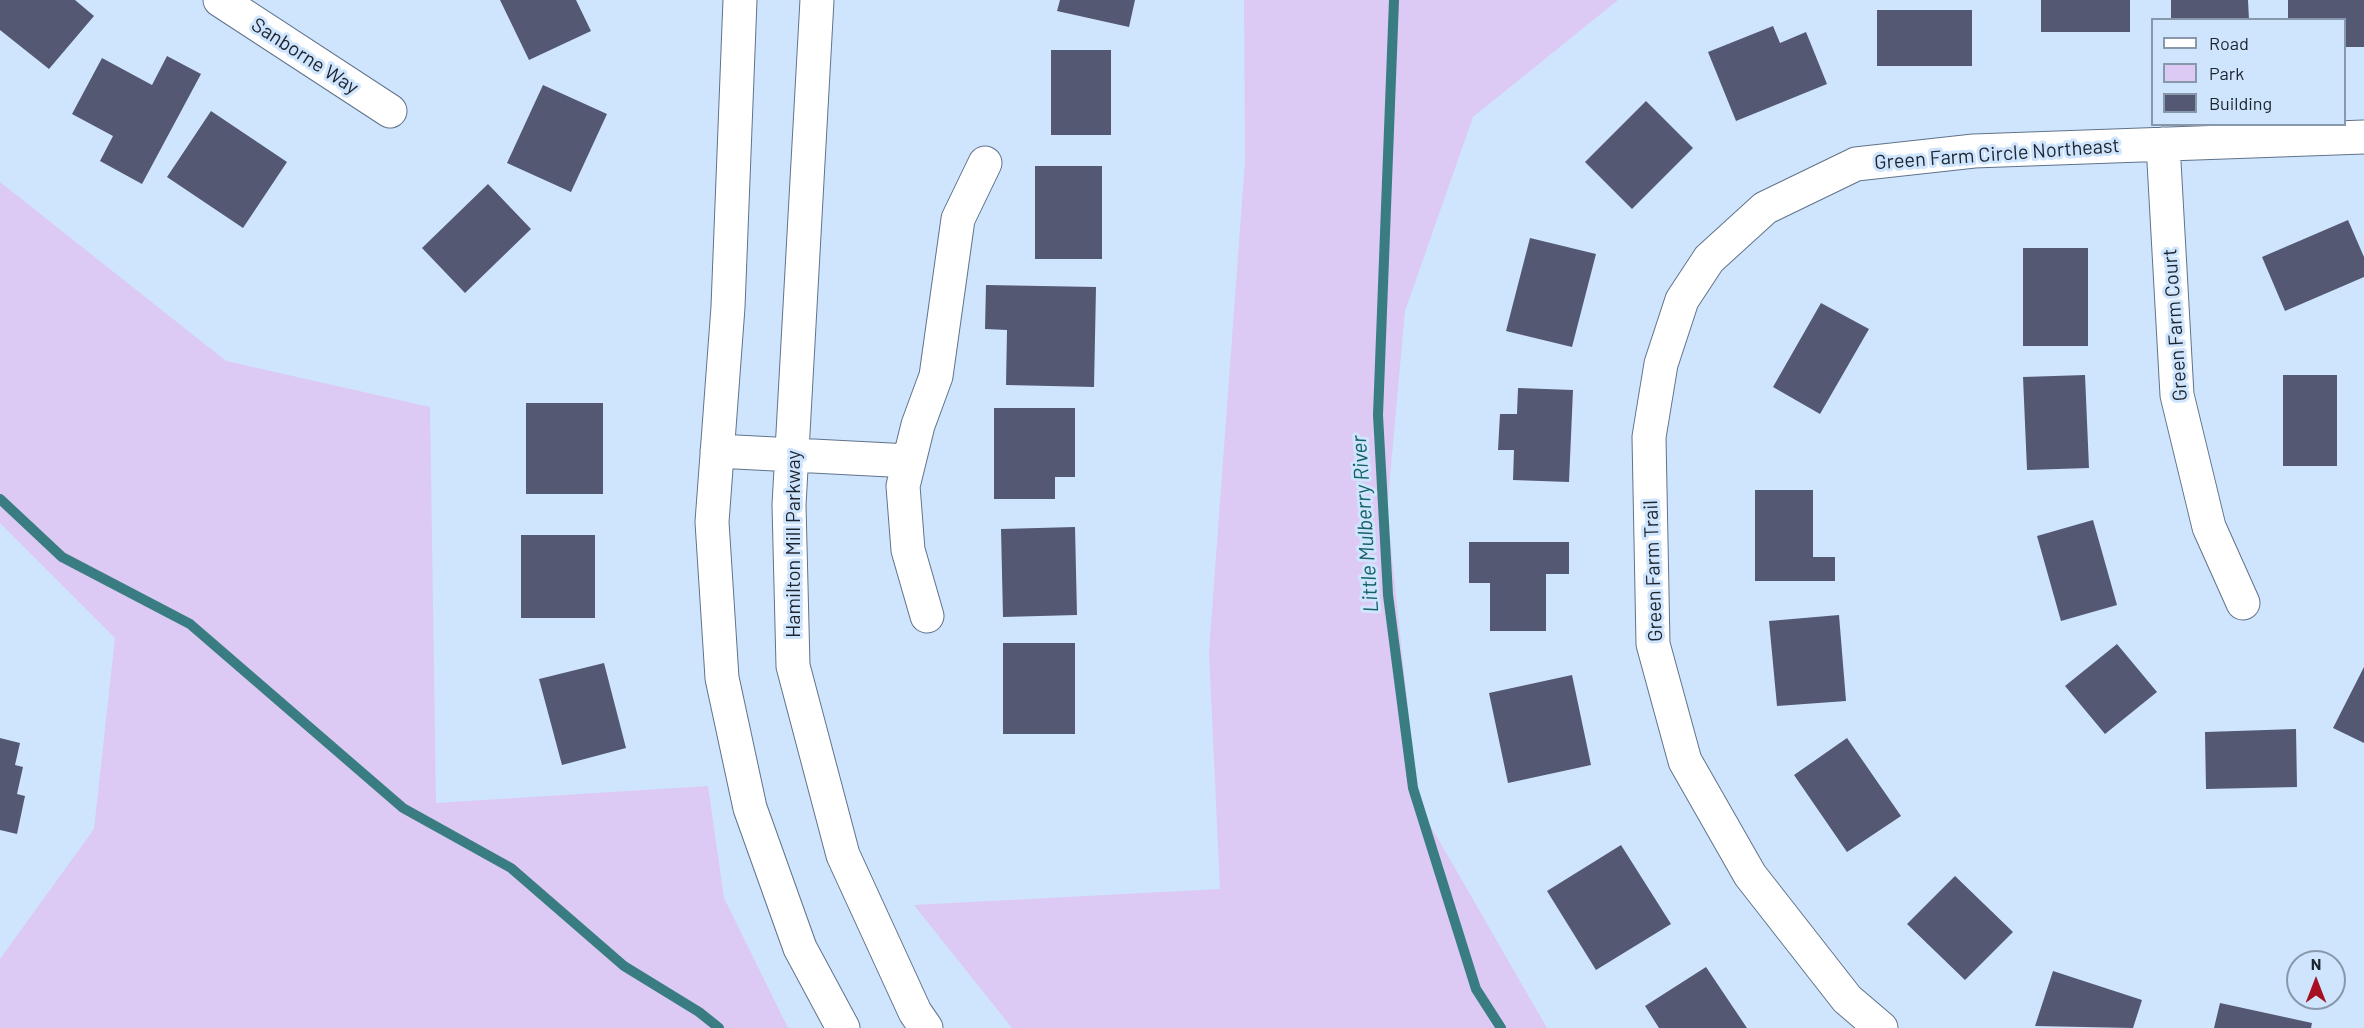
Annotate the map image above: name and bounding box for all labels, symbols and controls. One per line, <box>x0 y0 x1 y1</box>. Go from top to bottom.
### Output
street label: Sanborne Way <box>247 12 363 100</box>
legend <box>2151 18 2346 126</box>
text: Road <box>2209 32 2249 54</box>
text: Park <box>2209 62 2244 84</box>
text: Building <box>2209 92 2272 114</box>
street label: Green Farm Circle Northeast <box>1873 133 2121 175</box>
street label: Green Farm Court <box>2158 248 2192 402</box>
water label: Little Mulberry River <box>1346 435 1384 613</box>
street label: Hamilton Mill Parkway <box>781 450 805 638</box>
street label: Green Farm Trail <box>1639 500 1667 642</box>
north arrow <box>2286 950 2346 1010</box>
text: N <box>2311 954 2321 973</box>

